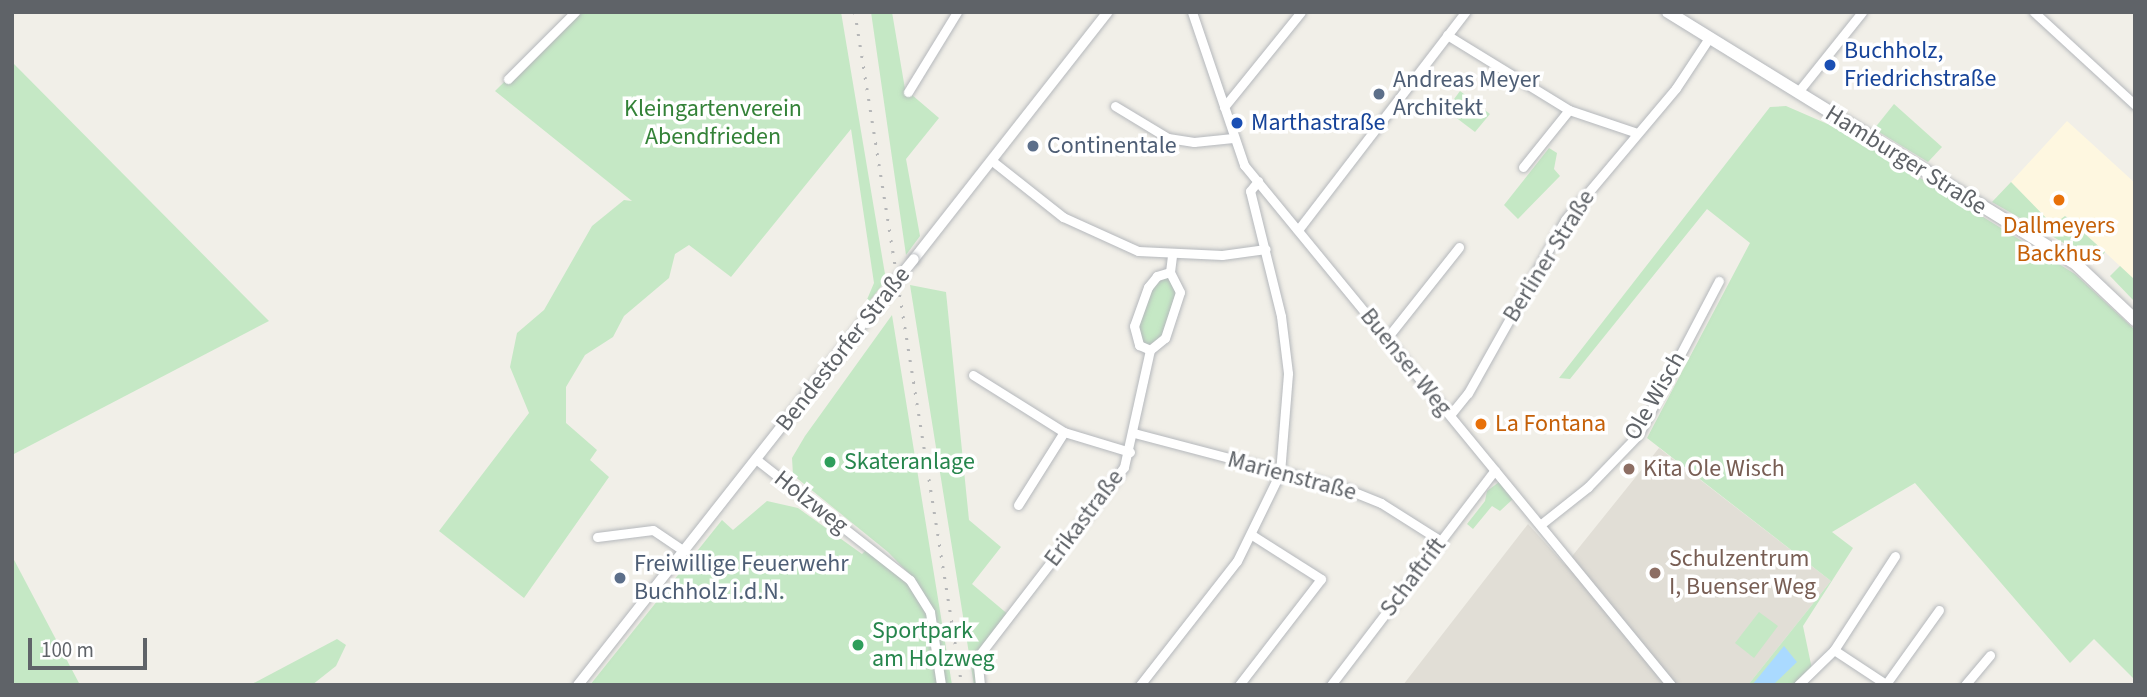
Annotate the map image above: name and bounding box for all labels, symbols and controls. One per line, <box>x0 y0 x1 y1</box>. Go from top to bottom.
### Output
place label: Buchholz, Friedrichstraße <box>1844 37 1996 93</box>
marker: Buchholz, Friedrichstraße <box>1822 57 1838 73</box>
place label: Andreas Meyer Architekt <box>1393 66 1540 122</box>
marker: Andreas Meyer Architekt <box>1371 86 1387 102</box>
park label: Kleingartenverein Abendfrieden <box>624 95 802 151</box>
street label: Hamburger Straße <box>1820 99 1992 221</box>
place label: Marthastraße <box>1251 109 1385 137</box>
marker: Marthastraße <box>1229 115 1245 131</box>
place label: Continentale <box>1047 132 1177 160</box>
marker: Continentale <box>1025 138 1041 154</box>
street label: Berliner Straße <box>1497 185 1601 327</box>
marker: Dallmeyers Backhus <box>2051 192 2067 208</box>
place label: Dallmeyers Backhus <box>2003 212 2115 268</box>
street label: Bendestorfer Straße <box>770 261 916 437</box>
street label: Buenser Weg <box>1354 302 1458 422</box>
street label: Ole Wisch <box>1618 347 1692 445</box>
place label: La Fontana <box>1495 410 1606 438</box>
marker: La Fontana <box>1473 416 1489 432</box>
street label: Marienstraße <box>1224 445 1360 507</box>
place label: Skateranlage <box>844 448 975 476</box>
marker: Skateranlage <box>822 454 838 470</box>
place label: Kita Ole Wisch <box>1643 455 1785 483</box>
marker: Kita Ole Wisch <box>1621 461 1637 477</box>
street label: Holzweg <box>768 464 854 540</box>
street label: Erikastraße <box>1038 464 1130 572</box>
street label: Schaftrift <box>1374 532 1452 622</box>
place label: Schulzentrum I, Buenser Weg <box>1669 545 1816 601</box>
place label: Freiwillige Feuerwehr Buchholz i.d.N. <box>634 550 849 606</box>
marker: Schulzentrum I, Buenser Weg <box>1647 565 1663 581</box>
marker: Freiwillige Feuerwehr Buchholz i.d.N. <box>612 570 628 586</box>
place label: Sportpark am Holzweg <box>872 617 995 673</box>
scale bar <box>32 624 150 668</box>
text: 100 m <box>41 635 94 665</box>
marker: Sportpark am Holzweg <box>850 637 866 653</box>

